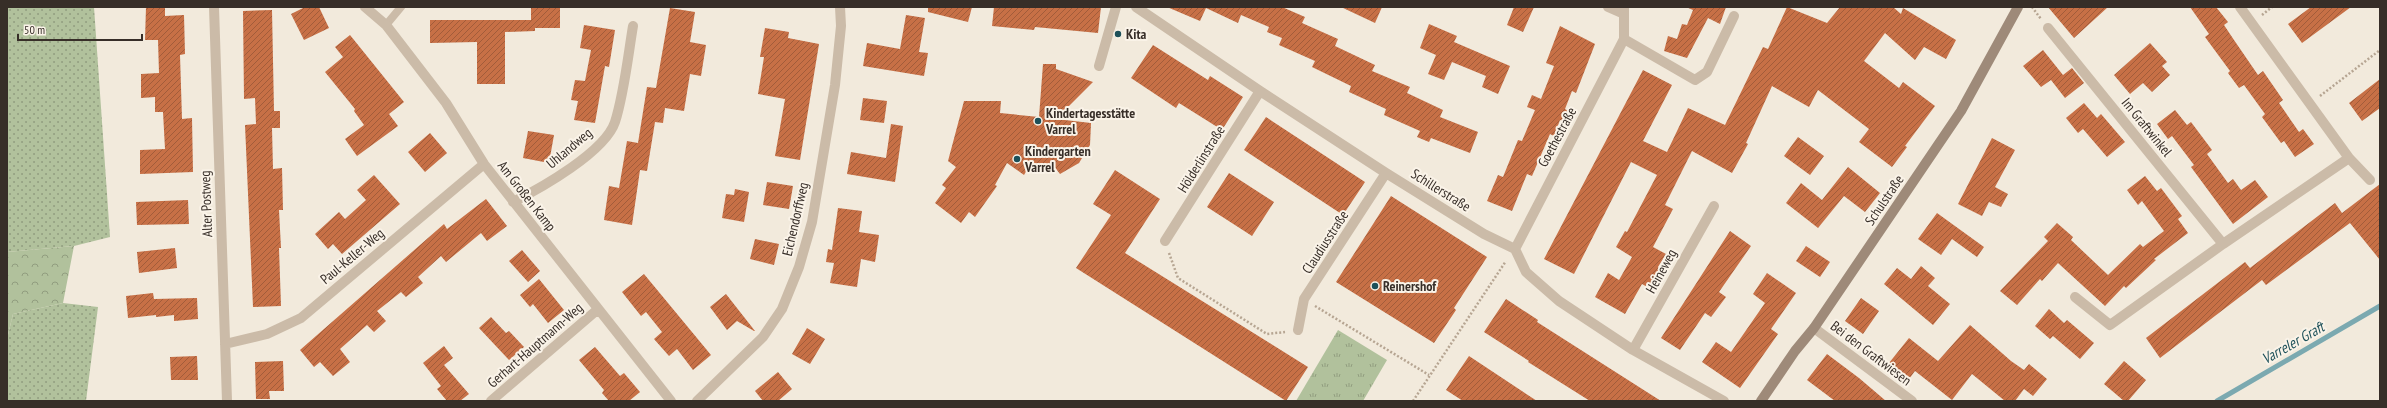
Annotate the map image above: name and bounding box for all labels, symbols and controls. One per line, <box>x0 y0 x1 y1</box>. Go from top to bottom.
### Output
scale bar <box>18 16 142 42</box>
text: 50 m <box>24 22 45 37</box>
place label: Kita <box>1126 25 1146 43</box>
marker: Kita <box>1113 29 1123 39</box>
street label: Im Graftwinkel <box>2118 94 2177 161</box>
place label: Kindertagesstätte Varrel <box>1045 104 1135 138</box>
street label: Goethestraße <box>1534 104 1580 170</box>
marker: Kindertagesstätte Varrel <box>1033 116 1043 126</box>
street label: Hölderlinstraße <box>1173 122 1229 196</box>
street label: Uhlandweg <box>542 124 596 172</box>
place label: Kindergarten Varrel <box>1024 142 1091 176</box>
marker: Kindergarten Varrel <box>1012 154 1022 164</box>
street label: Am Großen Kamp <box>494 157 560 235</box>
street label: Schillerstraße <box>1408 165 1474 215</box>
street label: Alter Postweg <box>196 170 216 238</box>
street label: Schulstraße <box>1861 171 1908 229</box>
street label: Eichendorffweg <box>778 180 812 258</box>
street label: Claudiusstraße <box>1298 207 1352 277</box>
street label: Paul-Keller-Weg <box>316 224 388 288</box>
street label: Heineweg <box>1641 246 1681 296</box>
place label: Reinershof <box>1383 277 1437 295</box>
marker: Reinershof <box>1370 281 1380 291</box>
street label: Gerhart-Hauptmann-Weg <box>484 299 586 391</box>
water label: Varreler Graft <box>2258 316 2329 368</box>
street label: Bei den Graftwiesen <box>1827 317 1915 389</box>

